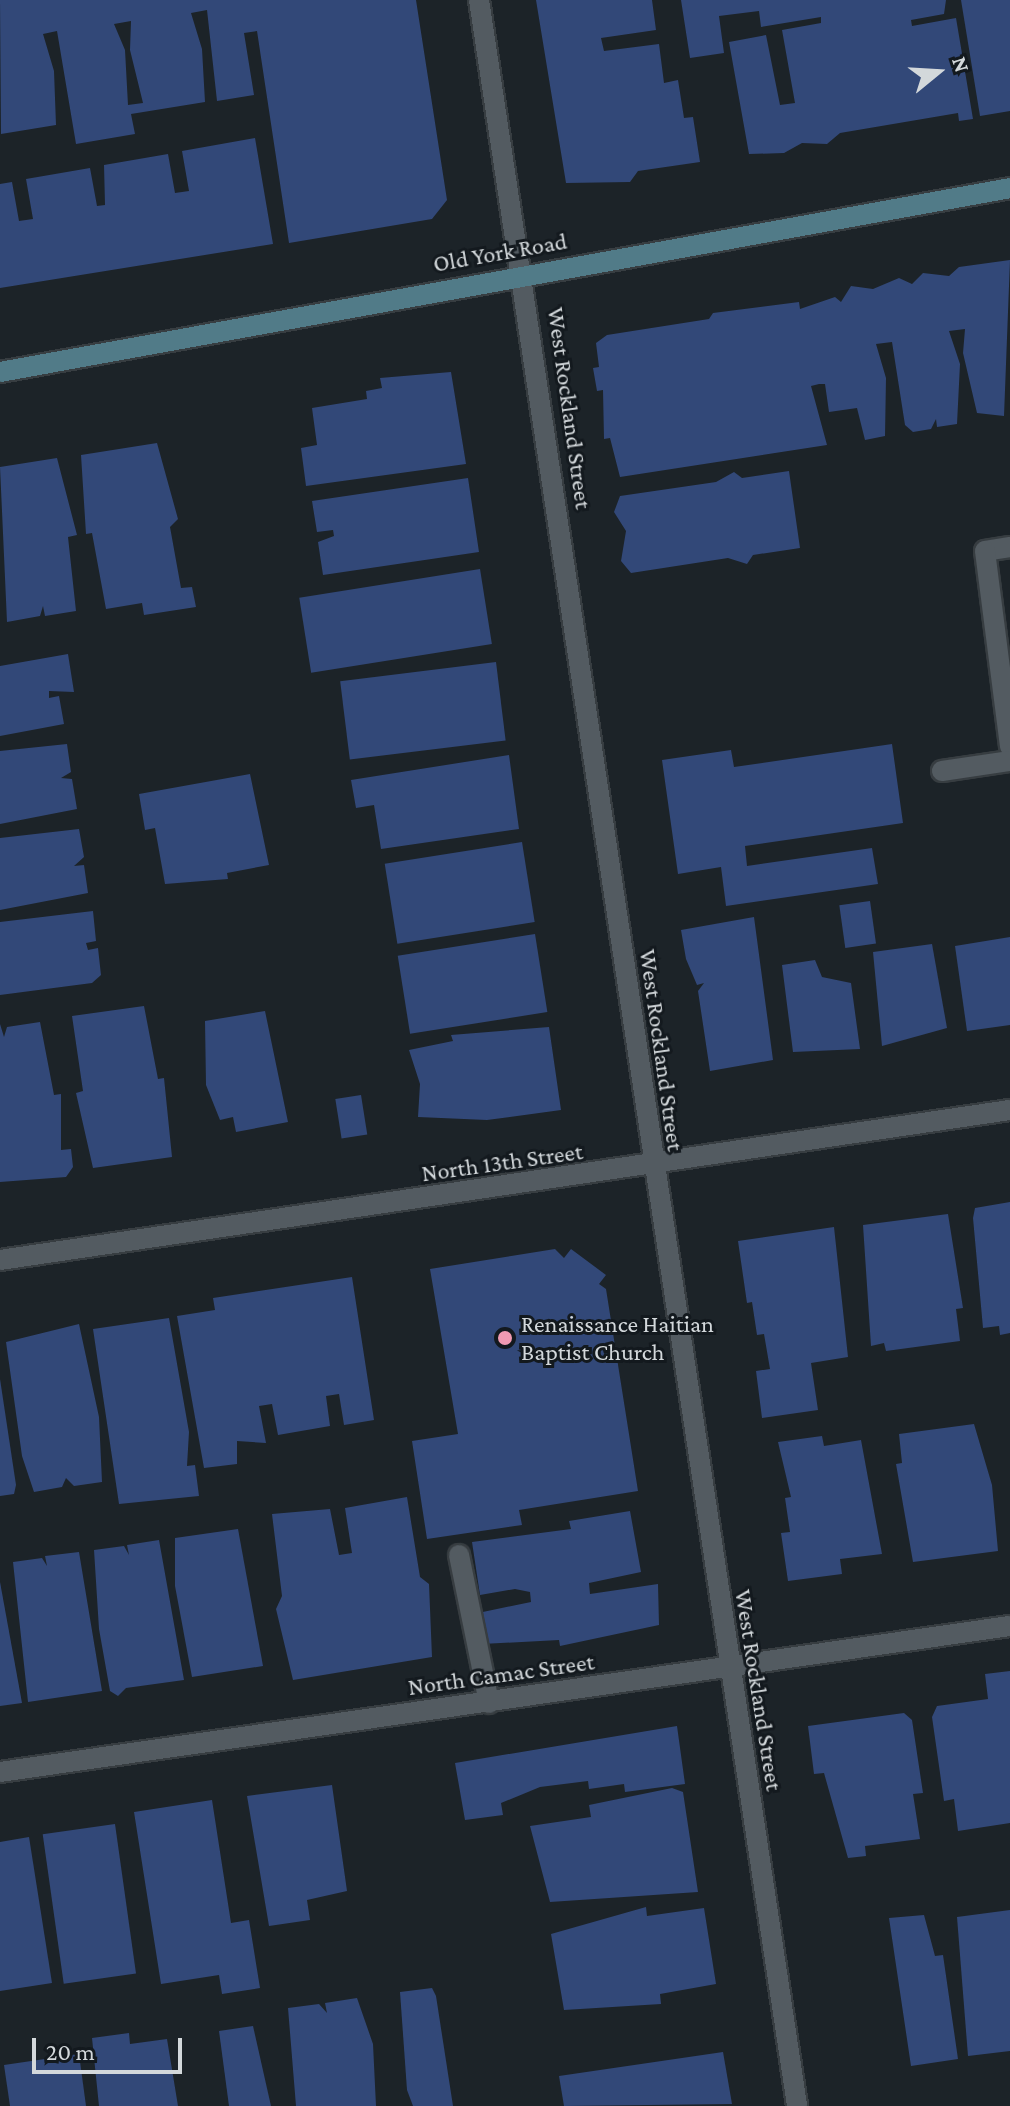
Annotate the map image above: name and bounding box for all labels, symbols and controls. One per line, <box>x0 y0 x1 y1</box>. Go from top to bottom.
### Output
north arrow <box>898 32 978 112</box>
text: N <box>947 53 976 75</box>
street label: Old York Road <box>431 226 569 278</box>
street label: West Rockland Street <box>542 305 598 511</box>
street label: West Rockland Street <box>634 947 690 1153</box>
street label: North 13th Street <box>420 1136 584 1188</box>
place label: Renaissance Haitian Baptist Church <box>521 1310 714 1366</box>
marker: Renaissance Haitian Baptist Church <box>496 1329 514 1347</box>
street label: West Rockland Street <box>729 1587 789 1793</box>
street label: North Camac Street <box>406 1647 596 1701</box>
scale bar <box>36 2022 186 2072</box>
text: 20 m <box>46 2038 95 2065</box>

